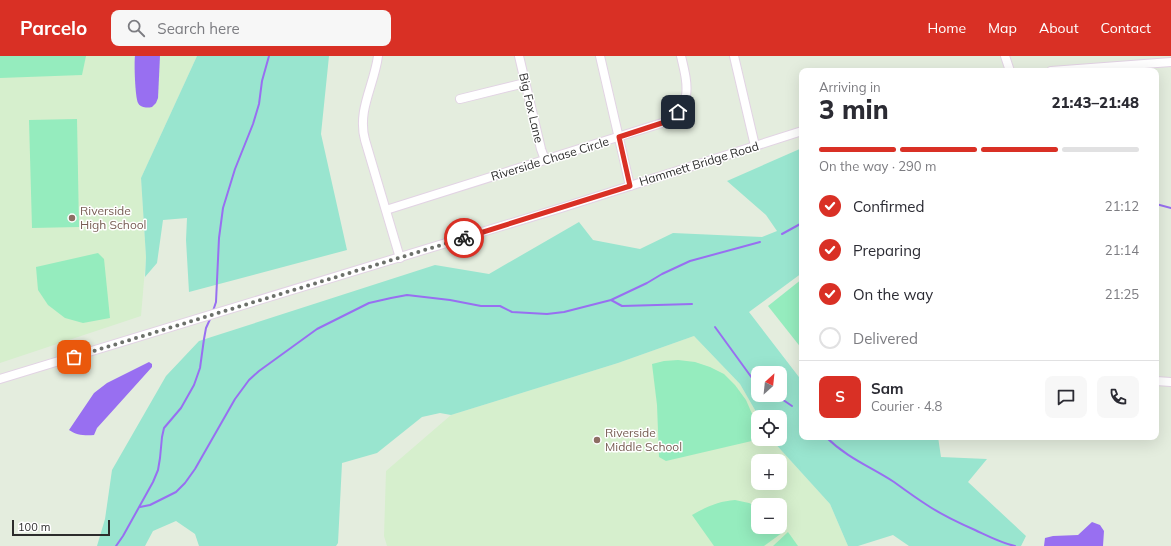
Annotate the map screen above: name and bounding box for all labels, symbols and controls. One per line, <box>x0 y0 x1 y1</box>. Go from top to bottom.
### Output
search box <box>111 10 391 46</box>
text: Parcelo <box>20 16 87 40</box>
icon: search <box>125 17 147 39</box>
text: Search here <box>157 19 240 38</box>
text: Home <box>927 19 966 37</box>
text: Map <box>988 19 1017 37</box>
text: About <box>1039 19 1079 37</box>
text: Contact <box>1101 19 1151 37</box>
street label: Big Fox Lane <box>516 71 547 144</box>
text: Arriving in <box>819 79 881 95</box>
text: 3 min <box>819 93 889 126</box>
text: 21:43–21:48 <box>1052 93 1139 112</box>
pin <box>661 95 695 129</box>
icon: home <box>667 101 689 123</box>
street label: Riverside Chase Circle <box>489 133 611 184</box>
street label: Hammett Bridge Road <box>637 138 760 189</box>
text: On the way · 290 m <box>819 158 936 174</box>
icon: check <box>819 195 841 217</box>
text: Confirmed <box>853 197 924 216</box>
text: 21:12 <box>1105 198 1139 214</box>
place label: Riverside High School <box>80 203 146 232</box>
marker: Riverside High School <box>67 213 77 223</box>
courier <box>444 218 484 258</box>
icon: bike <box>453 227 475 249</box>
icon: check <box>819 239 841 261</box>
text: Preparing <box>853 241 921 260</box>
text: 21:14 <box>1105 242 1139 258</box>
icon: check <box>819 283 841 305</box>
text: On the way <box>853 285 933 304</box>
text: 21:25 <box>1105 286 1139 302</box>
text: Delivered <box>853 329 918 348</box>
pin <box>57 340 91 374</box>
icon: bag <box>63 346 85 368</box>
north arrow <box>751 366 787 402</box>
map controls <box>751 366 787 534</box>
button: chat <box>1045 376 1087 418</box>
button: phone <box>1097 376 1139 418</box>
text: Sam <box>871 379 903 398</box>
text: S <box>835 387 845 406</box>
text: Courier · 4.8 <box>871 398 942 414</box>
button: locate <box>751 410 787 446</box>
place label: Riverside Middle School <box>605 425 682 454</box>
marker: Riverside Middle School <box>592 435 602 445</box>
button: + <box>751 454 787 490</box>
button: − <box>751 498 787 534</box>
scale bar <box>12 518 110 537</box>
text: 100 m <box>18 520 50 534</box>

